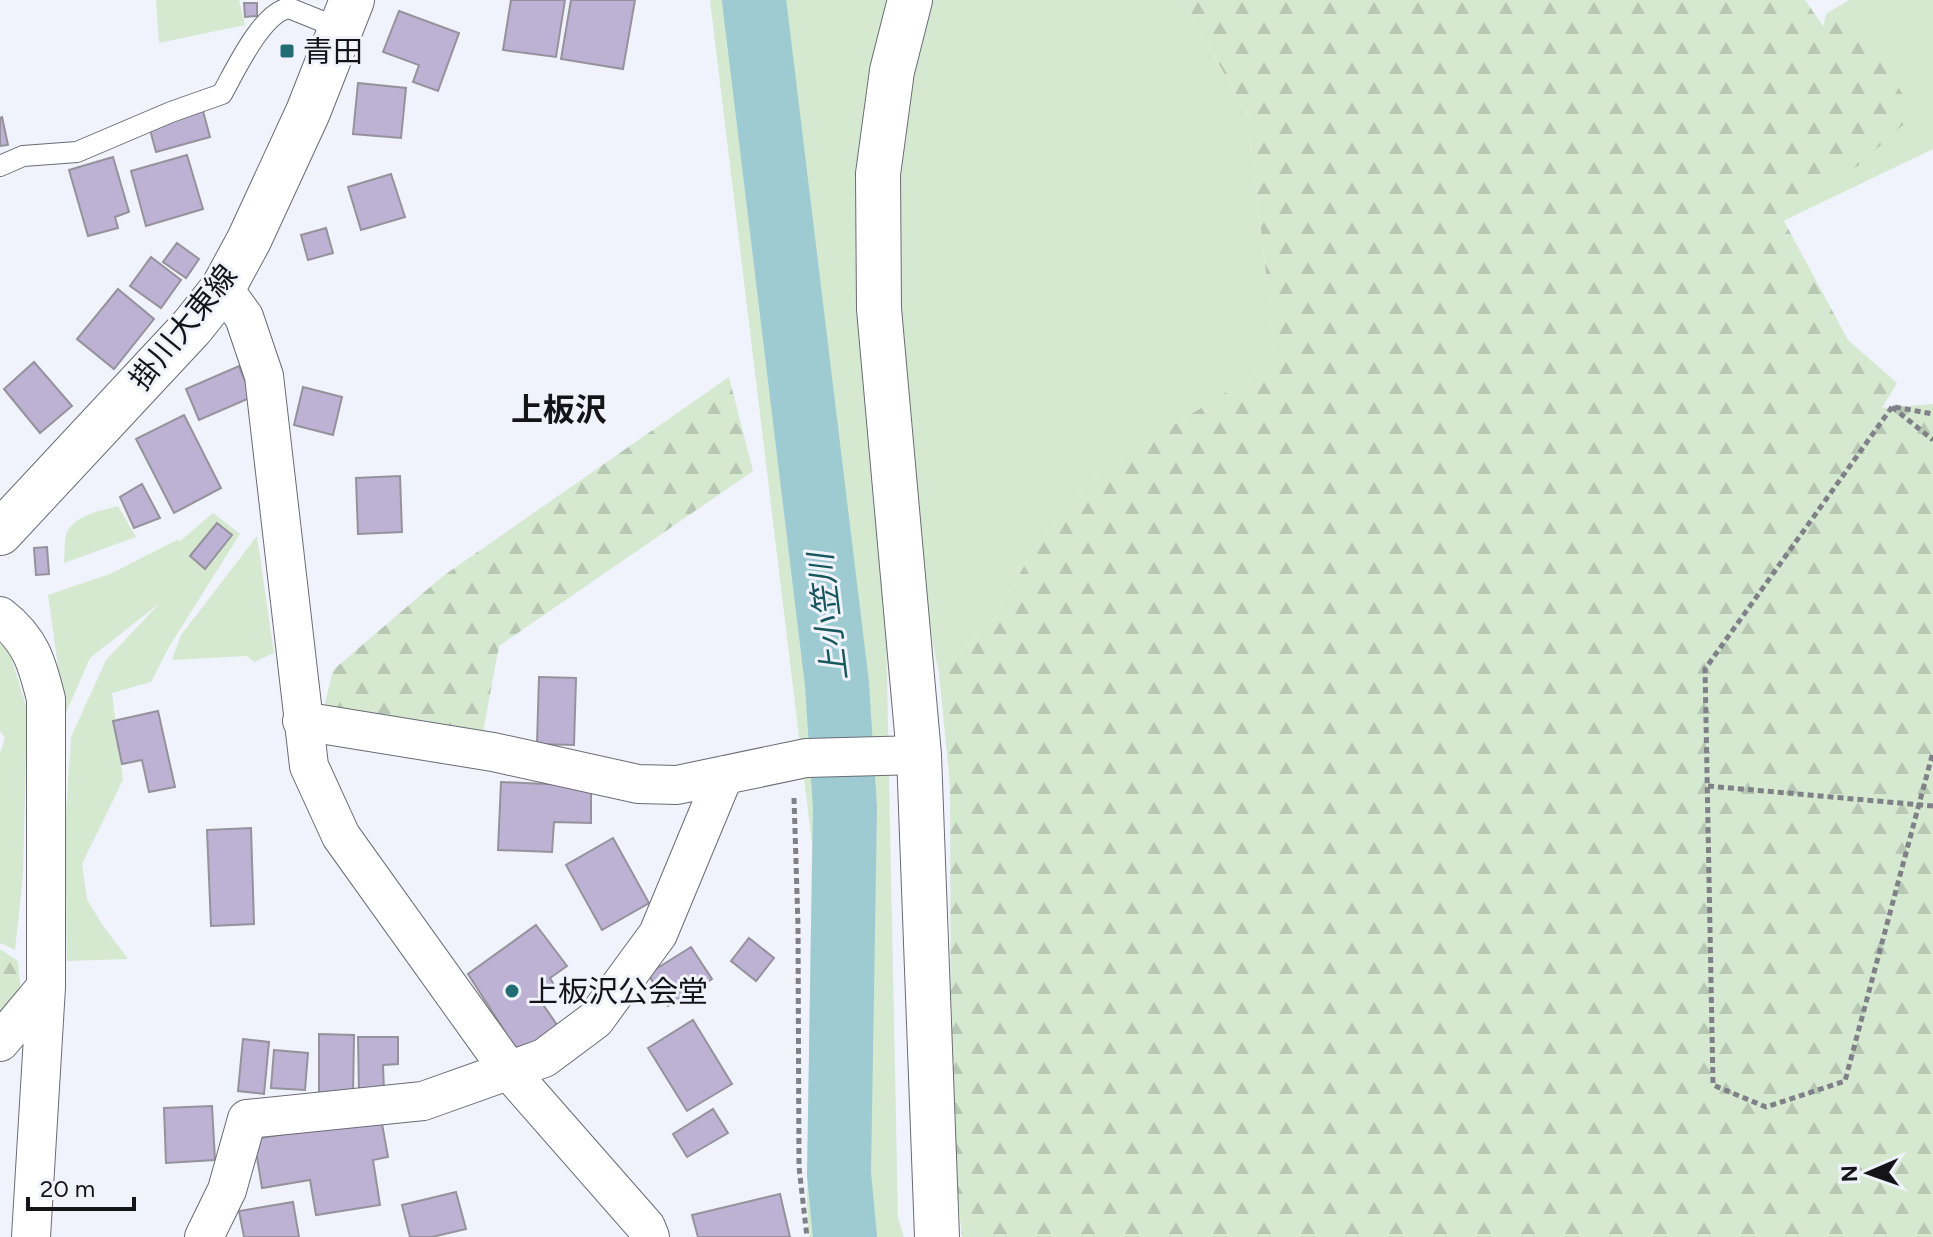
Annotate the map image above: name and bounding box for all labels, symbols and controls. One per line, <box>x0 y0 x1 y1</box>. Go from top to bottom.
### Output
place label: 青田 <box>303 33 363 70</box>
marker: 青田 <box>278 42 296 60</box>
street label: 掛川大東線 <box>121 257 245 397</box>
district label: 上板沢 <box>511 391 607 429</box>
water label: 上小笠川 <box>801 548 855 683</box>
place label: 上板沢公会堂 <box>528 973 708 1010</box>
marker: 上板沢公会堂 <box>503 982 521 1000</box>
north arrow <box>1829 1133 1909 1213</box>
scale bar <box>28 1161 134 1211</box>
text: N <box>1836 1165 1863 1183</box>
text: 20 m <box>40 1174 95 1203</box>

